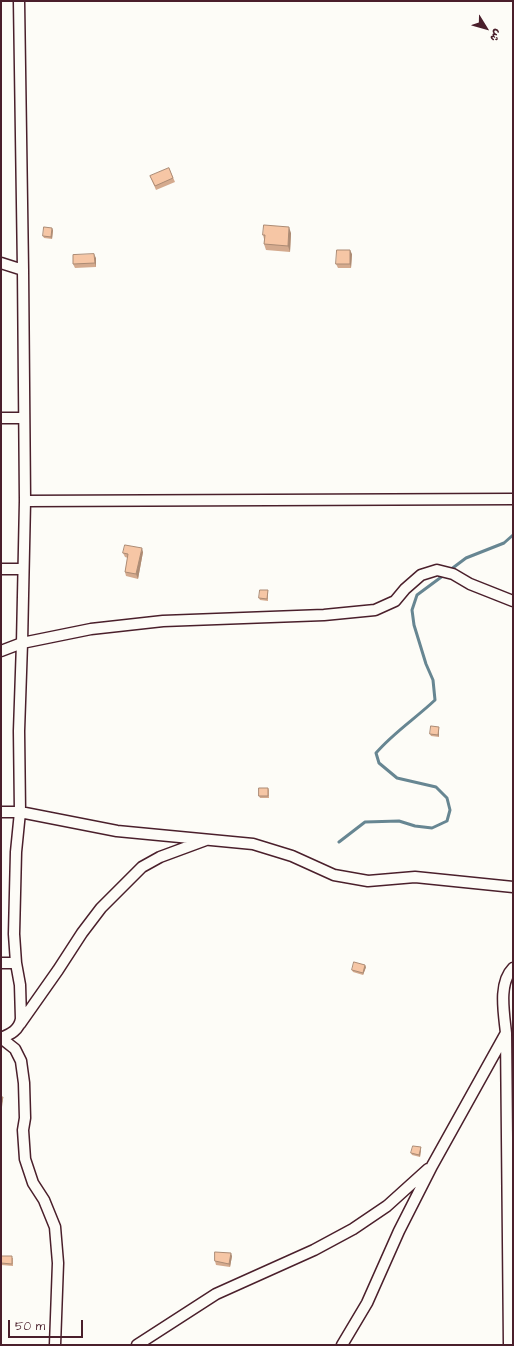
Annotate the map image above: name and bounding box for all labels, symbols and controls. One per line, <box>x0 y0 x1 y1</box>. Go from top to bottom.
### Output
north arrow <box>466 8 506 48</box>
text: ش <box>486 26 506 45</box>
scale bar <box>10 1312 85 1338</box>
text: 50 m <box>15 1318 45 1335</box>

